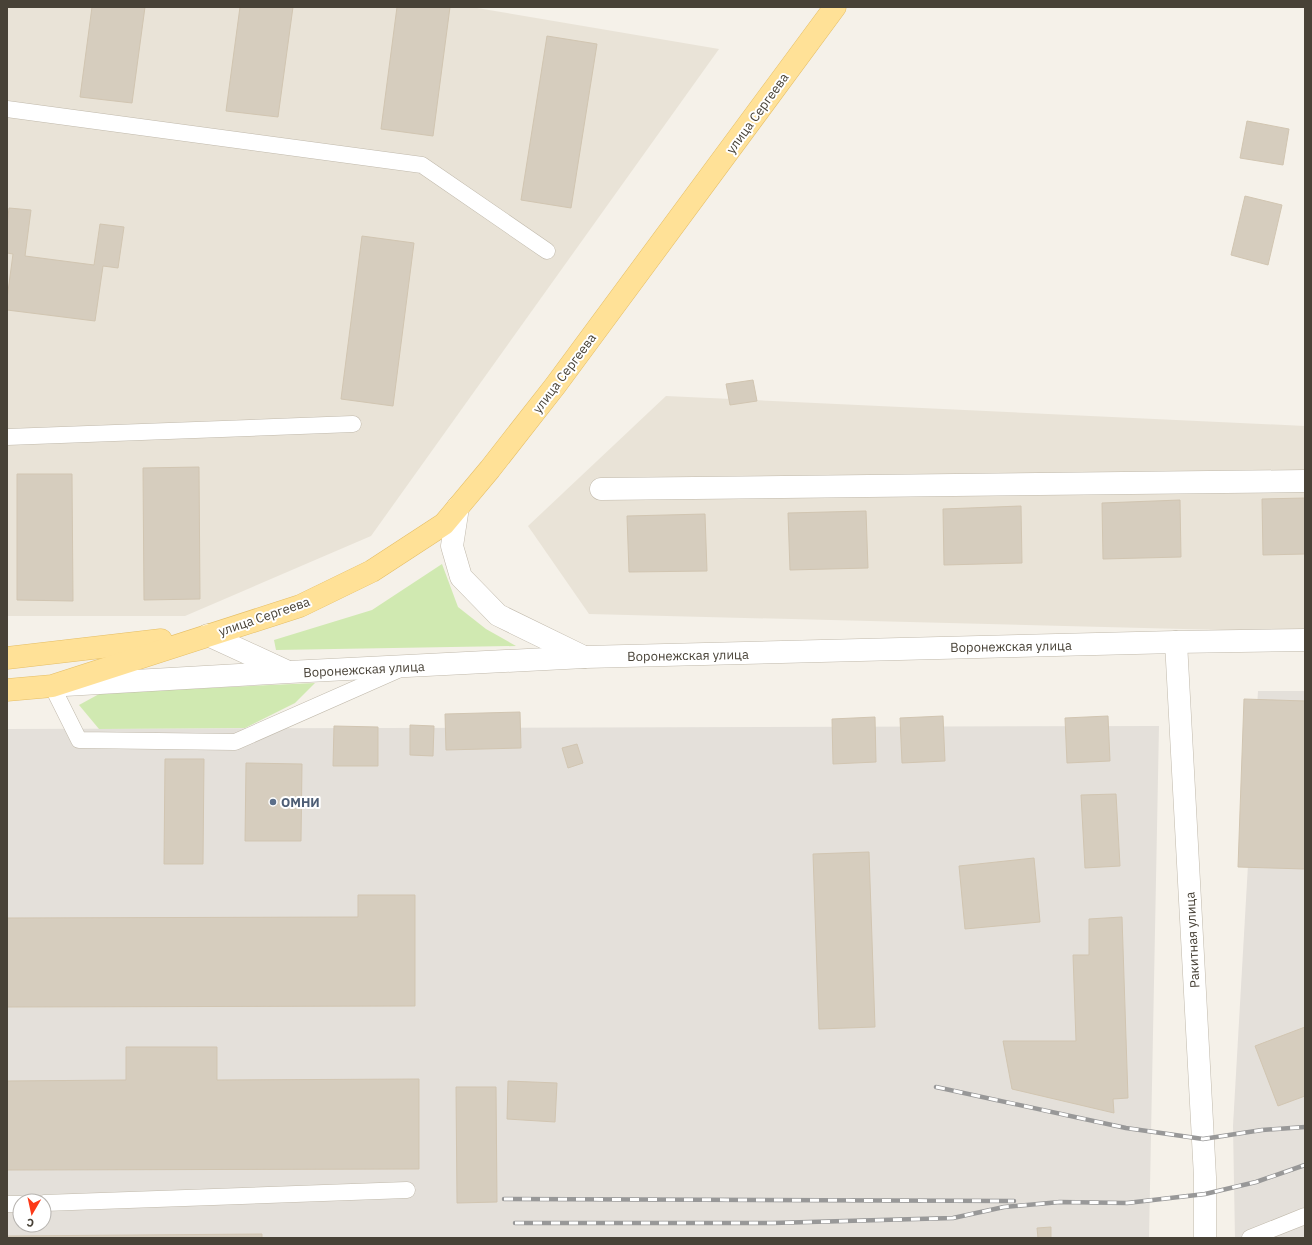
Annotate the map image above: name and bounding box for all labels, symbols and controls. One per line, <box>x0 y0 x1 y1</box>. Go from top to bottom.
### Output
street label: улица Сергеева <box>722 70 792 157</box>
street label: улица Сергеева <box>529 330 600 417</box>
street label: улица Сергеева <box>216 593 312 640</box>
street label: Воронежская улица <box>950 637 1072 656</box>
street label: Воронежская улица <box>627 646 749 665</box>
street label: Воронежская улица <box>303 658 425 681</box>
place label: ОМНИ <box>281 794 320 811</box>
marker: ОМНИ <box>268 797 278 807</box>
street label: Ракитная улица <box>1181 891 1204 988</box>
north arrow <box>12 1193 52 1233</box>
text: С <box>26 1215 35 1230</box>

